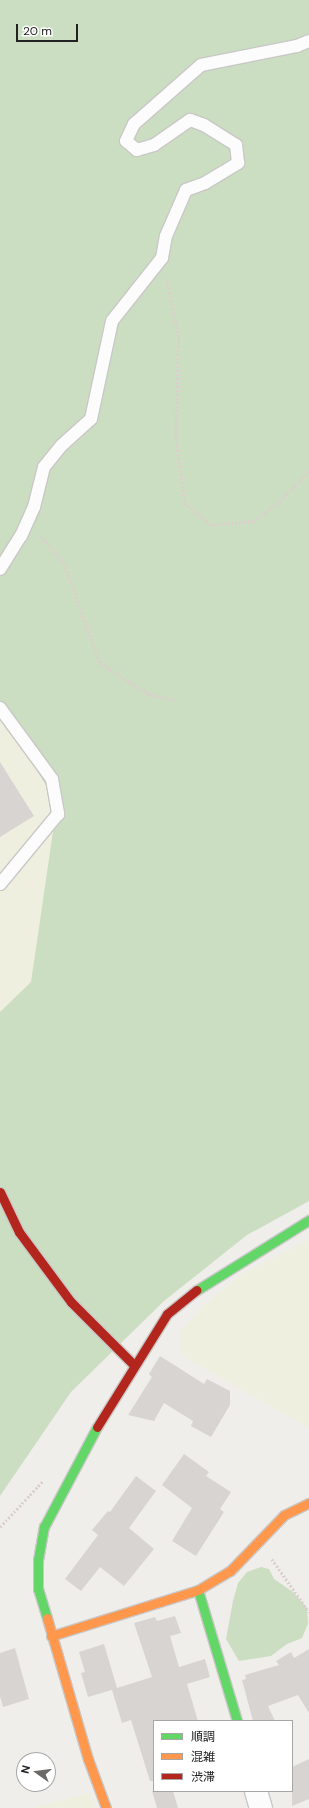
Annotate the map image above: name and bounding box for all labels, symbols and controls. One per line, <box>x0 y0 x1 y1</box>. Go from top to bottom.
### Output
scale bar <box>18 16 80 42</box>
text: 20 m <box>23 23 52 39</box>
legend <box>153 1720 293 1792</box>
text: 順調 <box>191 1729 215 1745</box>
text: 混雑 <box>191 1749 215 1765</box>
north arrow <box>16 1752 56 1792</box>
text: N <box>18 1764 33 1775</box>
text: 渋滞 <box>191 1769 215 1785</box>

